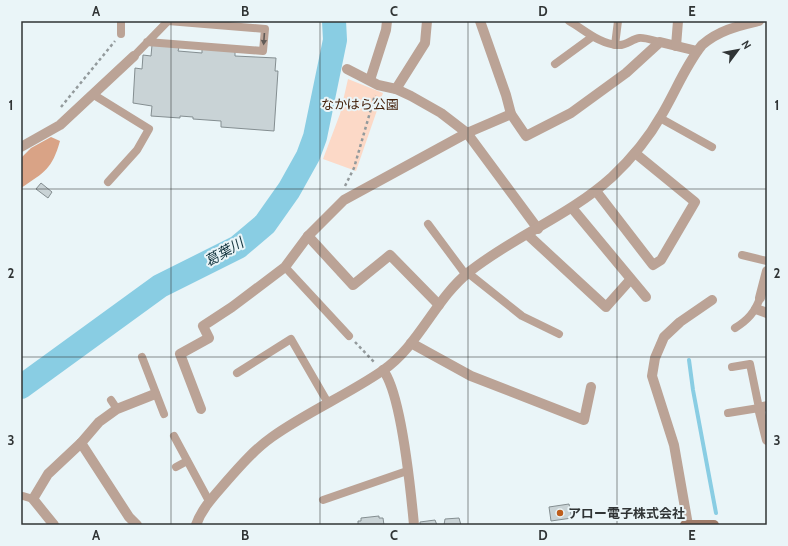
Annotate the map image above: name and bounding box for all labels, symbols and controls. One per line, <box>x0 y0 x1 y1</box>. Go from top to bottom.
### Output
text: A <box>92 3 101 19</box>
text: B <box>241 3 249 19</box>
text: C <box>390 3 398 19</box>
text: D <box>538 3 548 19</box>
text: E <box>688 3 696 19</box>
north arrow <box>718 30 758 70</box>
one-way arrow <box>260 33 267 45</box>
text: N <box>738 38 754 52</box>
park label: なかはら公園 <box>321 96 399 112</box>
text: 1 <box>9 97 13 113</box>
text: 1 <box>775 97 779 113</box>
water label: 葛葉川 <box>201 233 248 270</box>
text: 2 <box>8 265 15 281</box>
text: 2 <box>774 265 781 281</box>
text: 3 <box>7 432 15 448</box>
text: 3 <box>773 432 781 448</box>
place label: アロー電子株式会社 <box>568 505 685 521</box>
marker: アロー電子株式会社 <box>555 508 565 518</box>
text: A <box>92 527 101 543</box>
text: B <box>241 527 249 543</box>
text: C <box>390 527 398 543</box>
text: D <box>538 527 548 543</box>
text: E <box>688 527 696 543</box>

